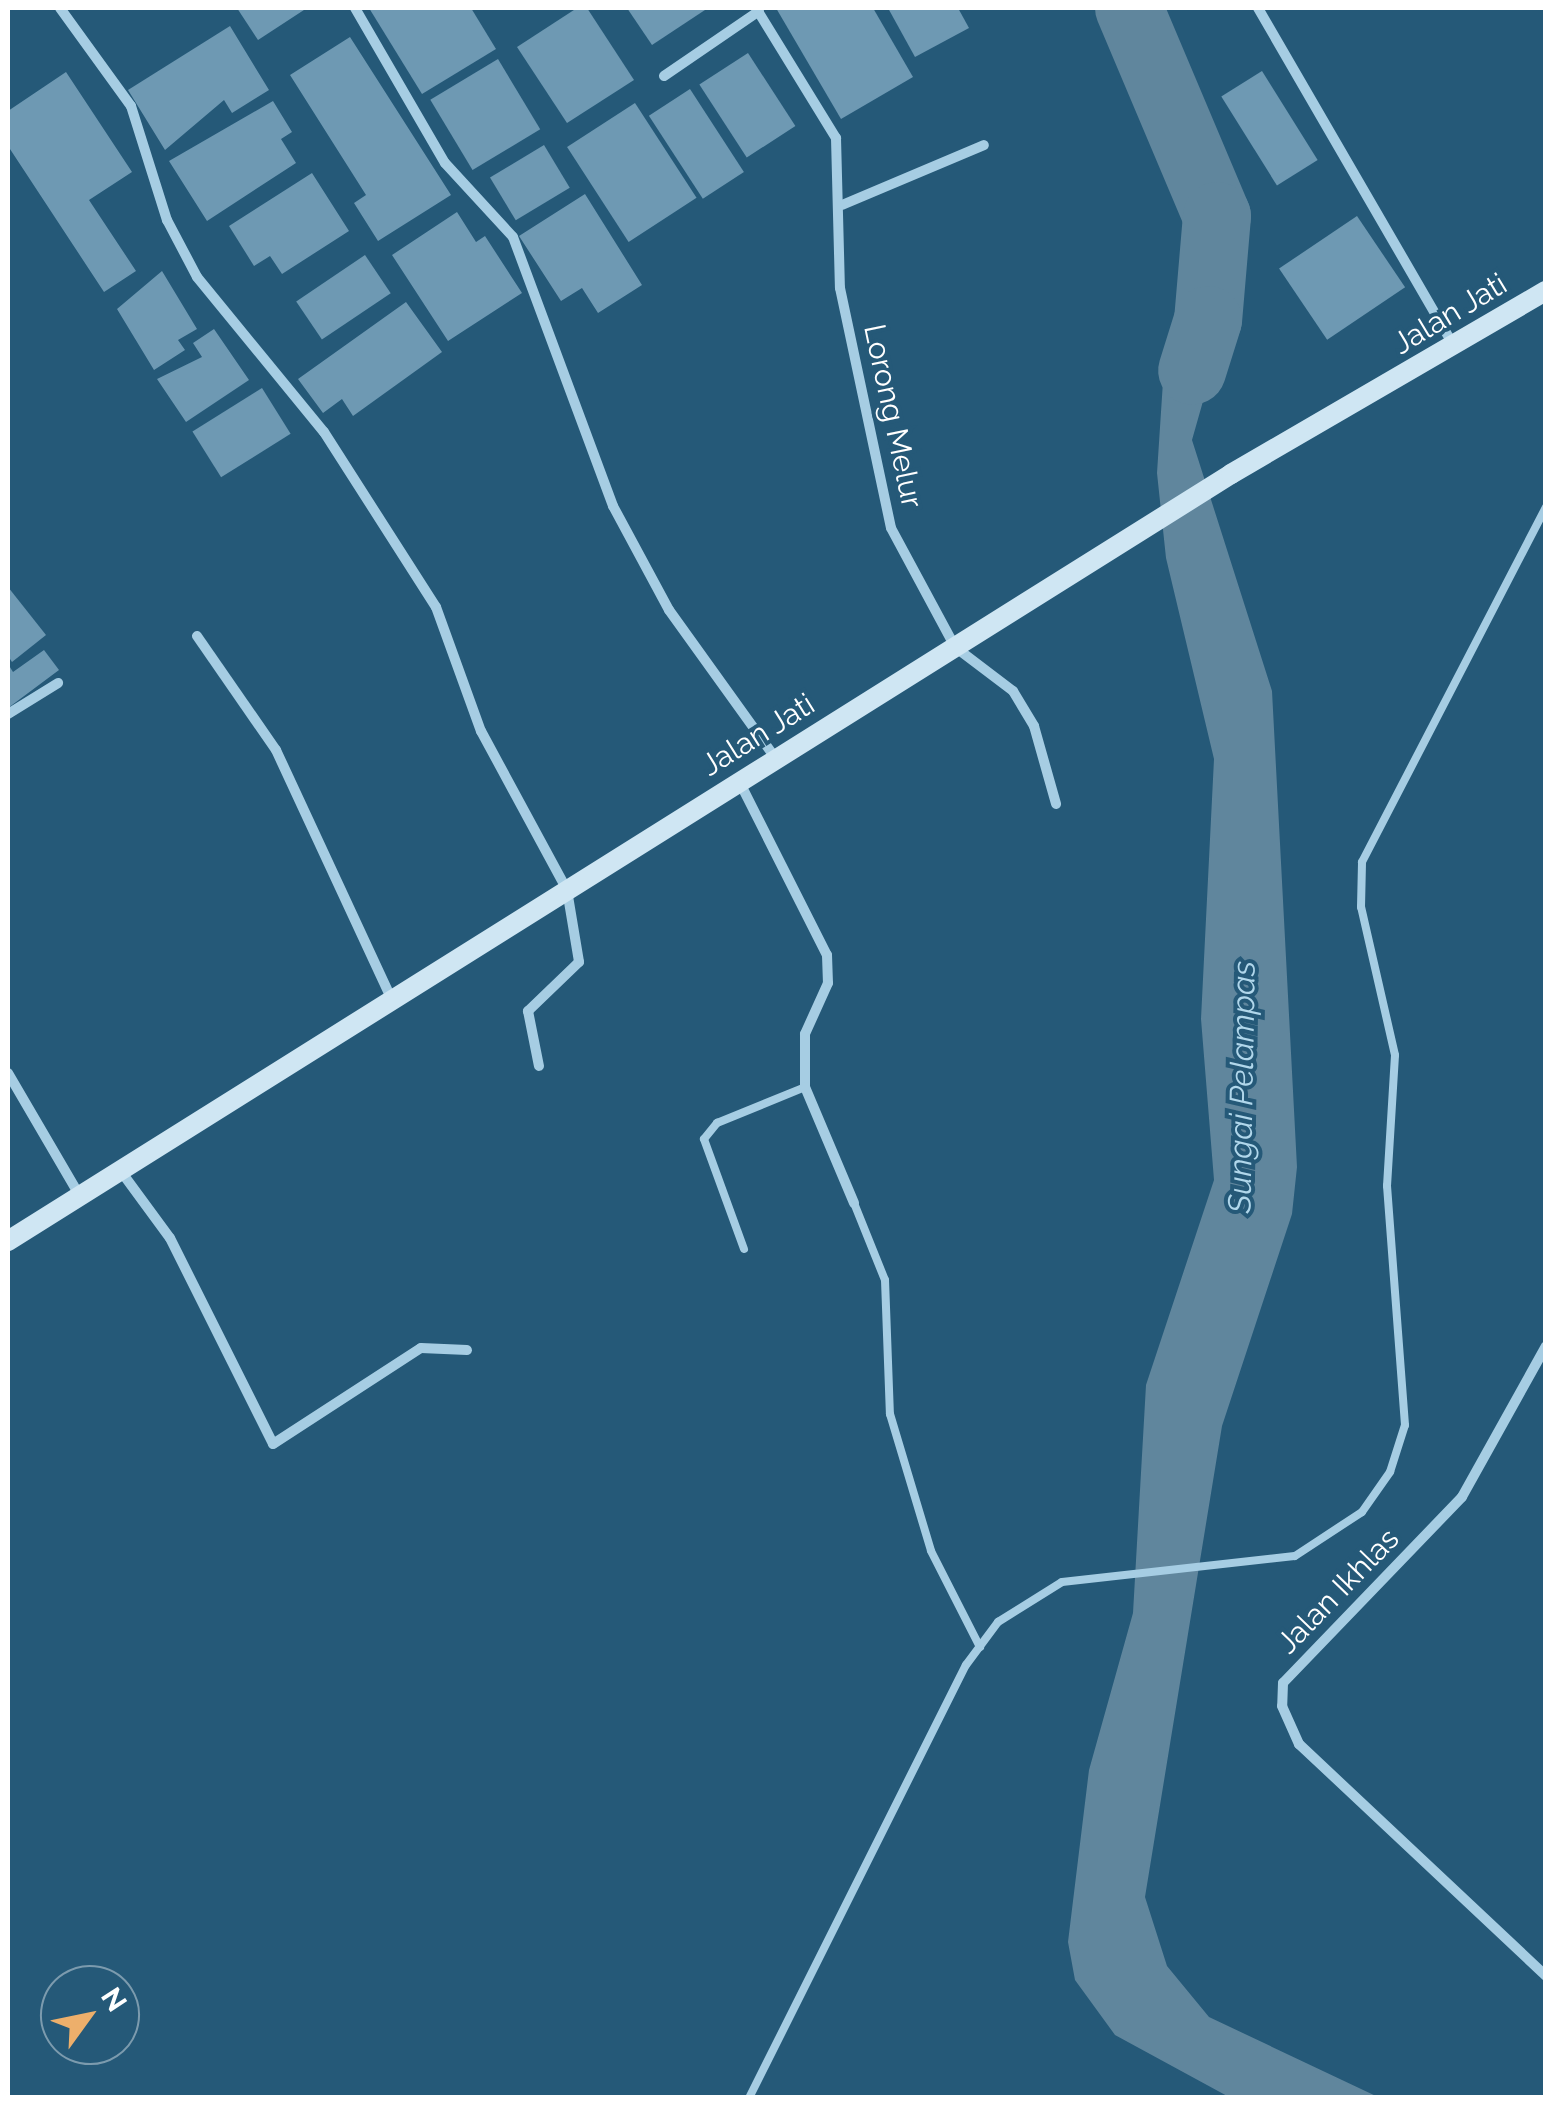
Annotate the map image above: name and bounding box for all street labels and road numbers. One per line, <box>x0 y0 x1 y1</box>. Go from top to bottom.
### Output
street label: Jalan Jati <box>1386 266 1514 362</box>
street label: Lorong Melur <box>856 321 930 511</box>
street label: Jalan Jati <box>695 686 821 784</box>
street label: Jalan Ikhlas <box>1269 1521 1407 1661</box>

